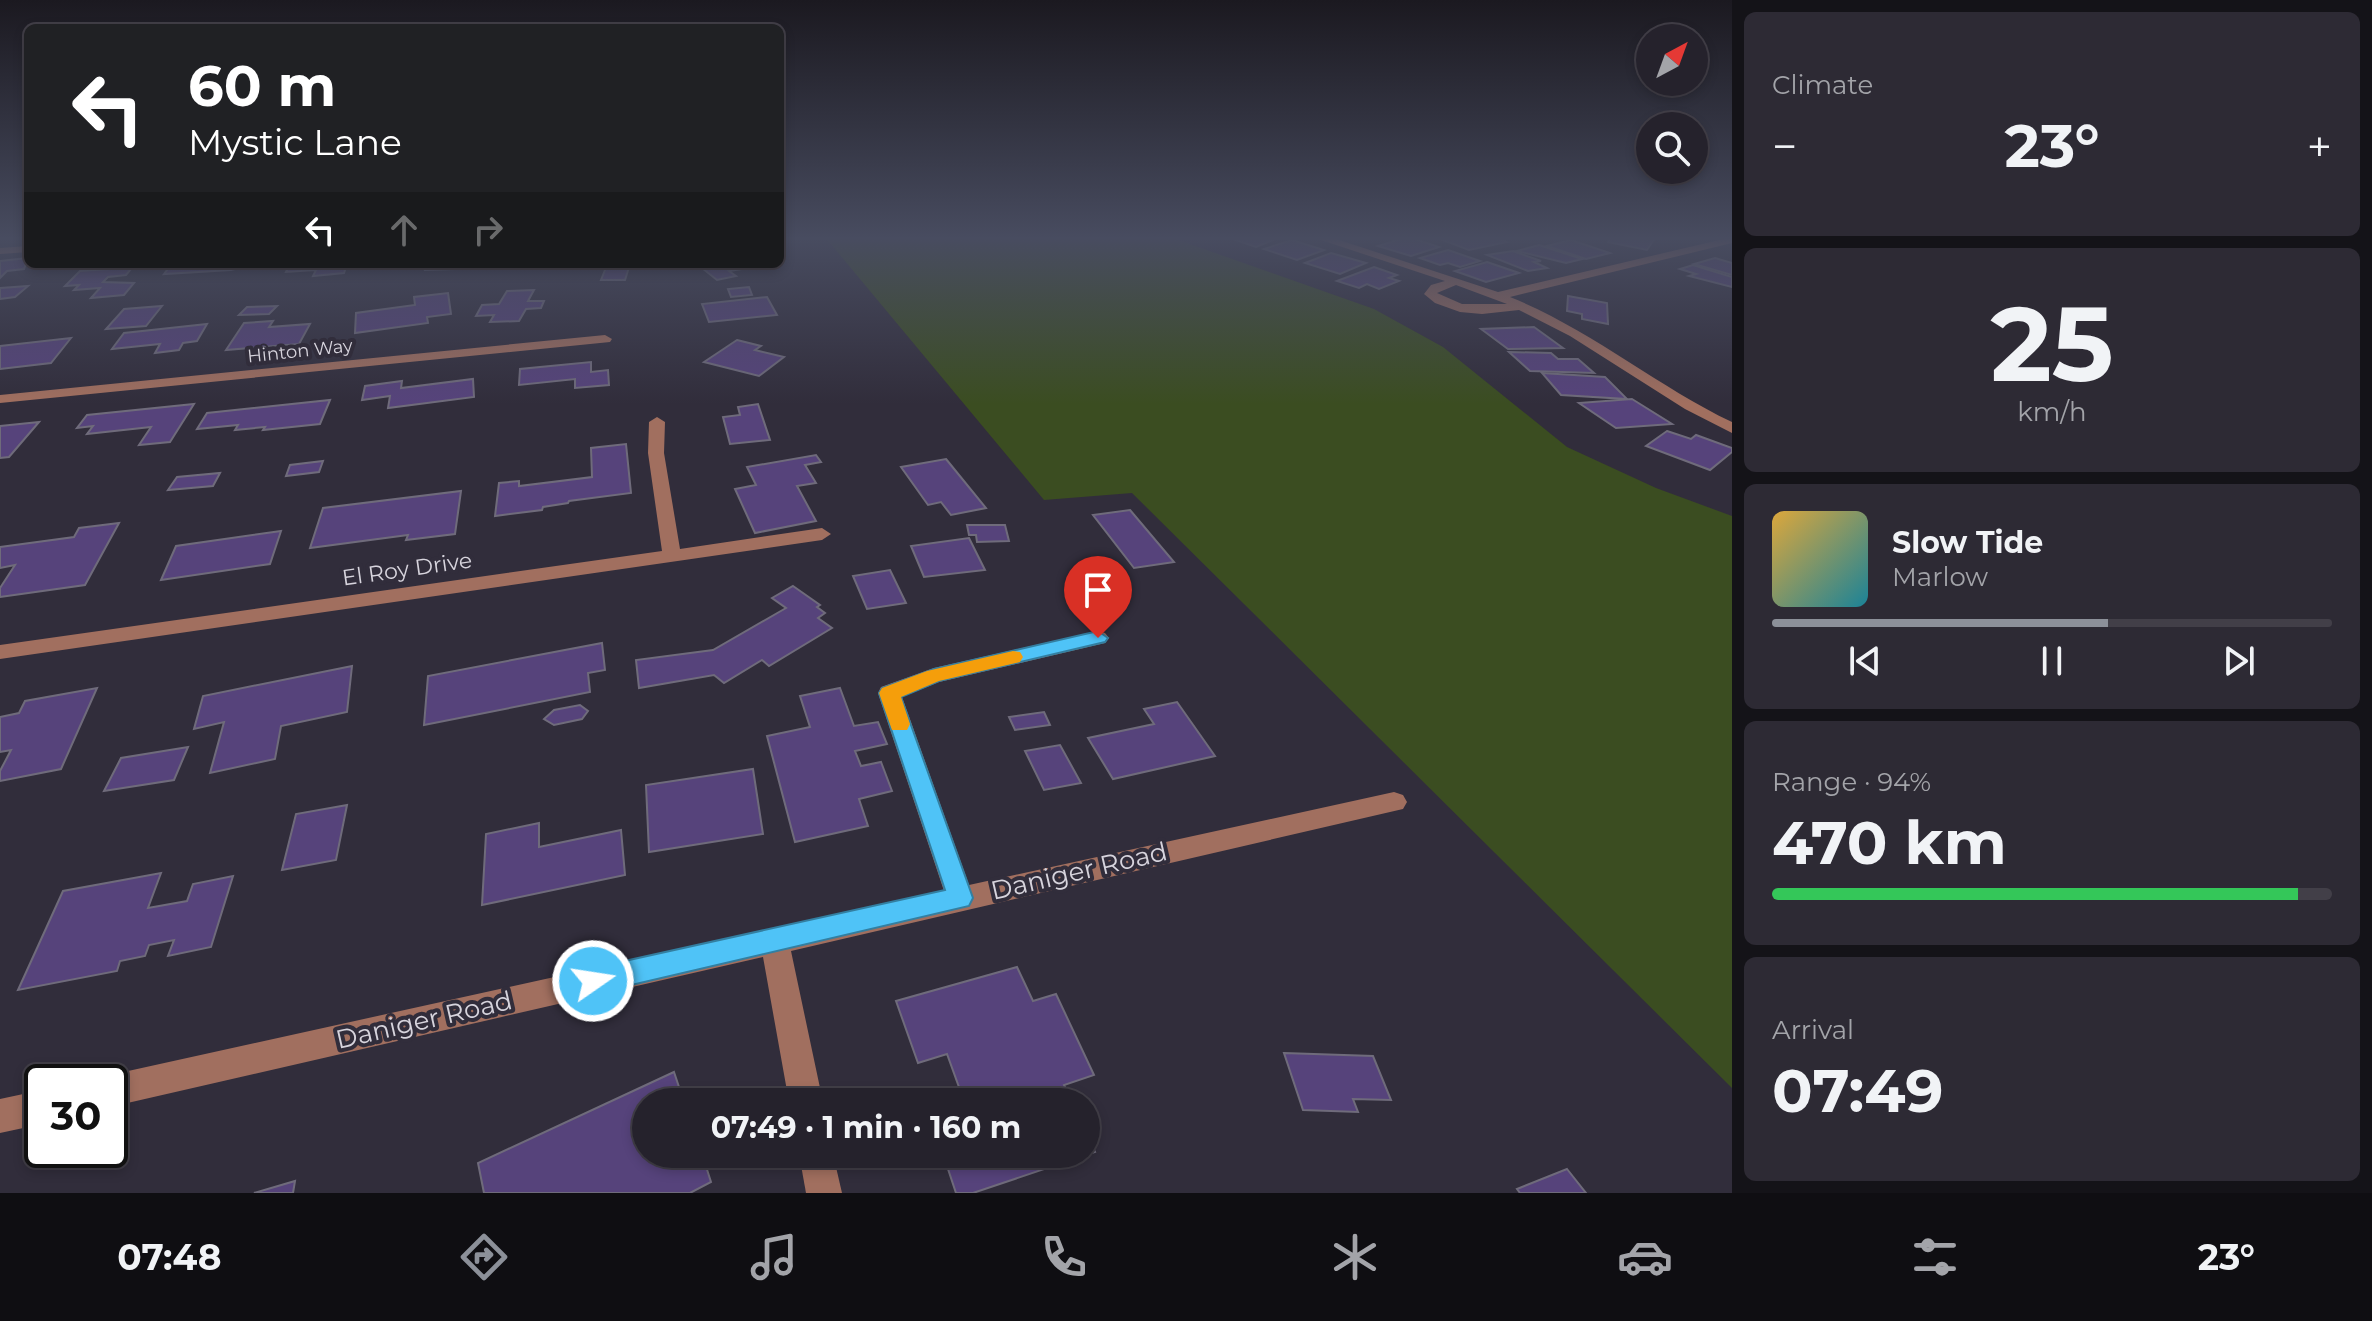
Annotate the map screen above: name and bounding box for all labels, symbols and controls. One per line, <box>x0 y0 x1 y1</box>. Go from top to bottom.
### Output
north arrow <box>1636 24 1708 96</box>
map controls <box>1636 24 1708 184</box>
text: 60 m <box>188 52 336 120</box>
icon: left <box>56 56 160 160</box>
text: Climate <box>1772 69 1873 101</box>
text: 23° <box>2004 109 2100 182</box>
button: search <box>1636 112 1708 184</box>
text: − <box>1772 119 1797 173</box>
text: + <box>2307 119 2332 173</box>
text: Mystic Lane <box>188 120 402 164</box>
icon: left <box>298 208 342 252</box>
icon: ahead <box>382 208 426 252</box>
icon: right <box>466 208 510 252</box>
text: 25 <box>1990 280 2114 407</box>
street label: Hinton Way <box>246 335 354 367</box>
text: km/h <box>2017 396 2087 428</box>
text: Slow Tide <box>1892 524 2043 561</box>
street label: El Roy Drive <box>340 547 474 591</box>
pin <box>1064 556 1132 638</box>
text: Marlow <box>1892 561 1988 593</box>
icon: arrive <box>1076 568 1120 612</box>
icon: previous <box>1843 639 1887 683</box>
icon: pause <box>2030 639 2074 683</box>
icon: next <box>2217 639 2261 683</box>
text: Range · 94% <box>1772 766 1931 798</box>
text: 470 km <box>1772 806 2007 879</box>
street label: Daniger Road <box>988 835 1170 907</box>
position arrow <box>551 939 635 1023</box>
street label: Daniger Road <box>333 984 515 1056</box>
text: Arrival <box>1772 1014 1854 1046</box>
text: 07:49 <box>1772 1054 1944 1127</box>
speed limit sign: 30 <box>24 1064 128 1168</box>
text: 07:49 · 1 min · 160 m <box>711 1109 1021 1146</box>
icon: directions <box>456 1229 512 1285</box>
icon: music <box>746 1229 802 1285</box>
icon: phone <box>1036 1229 1092 1285</box>
icon: climate <box>1327 1229 1383 1285</box>
icon: car <box>1617 1229 1673 1285</box>
icon: filters <box>1907 1229 1963 1285</box>
text: 07:48 <box>117 1235 221 1279</box>
text: 23° <box>2198 1235 2255 1279</box>

